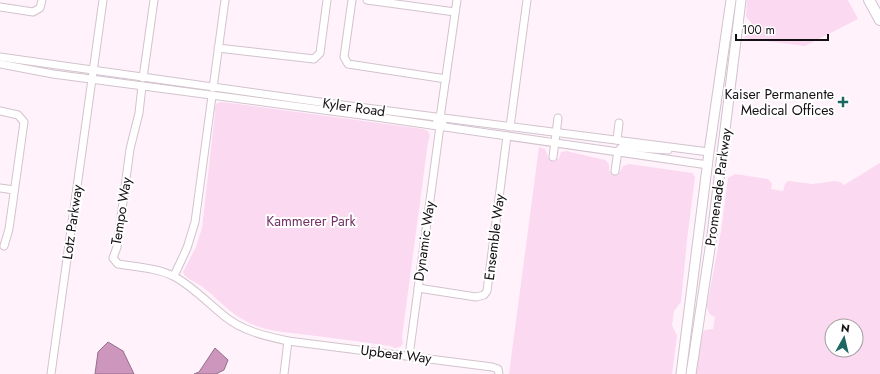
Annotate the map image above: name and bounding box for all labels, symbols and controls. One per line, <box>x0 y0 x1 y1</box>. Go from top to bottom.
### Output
scale bar <box>736 16 828 42</box>
text: 100 m <box>742 21 775 39</box>
place label: Kaiser Permanente Medical Offices <box>724 84 834 120</box>
street label: Kyler Road <box>321 93 387 121</box>
marker: Kaiser Permanente Medical Offices <box>837 96 849 108</box>
street label: Promenade Parkway <box>700 126 736 247</box>
street label: Tempo Way <box>106 175 136 246</box>
street label: Lotz Parkway <box>57 182 87 261</box>
street label: Ensemble Way <box>479 192 509 281</box>
street label: Dynamic Way <box>408 199 440 282</box>
park label: Kammerer Park <box>266 211 357 231</box>
north arrow <box>824 318 864 358</box>
text: N <box>840 320 851 337</box>
street label: Upbeat Way <box>359 340 434 368</box>

